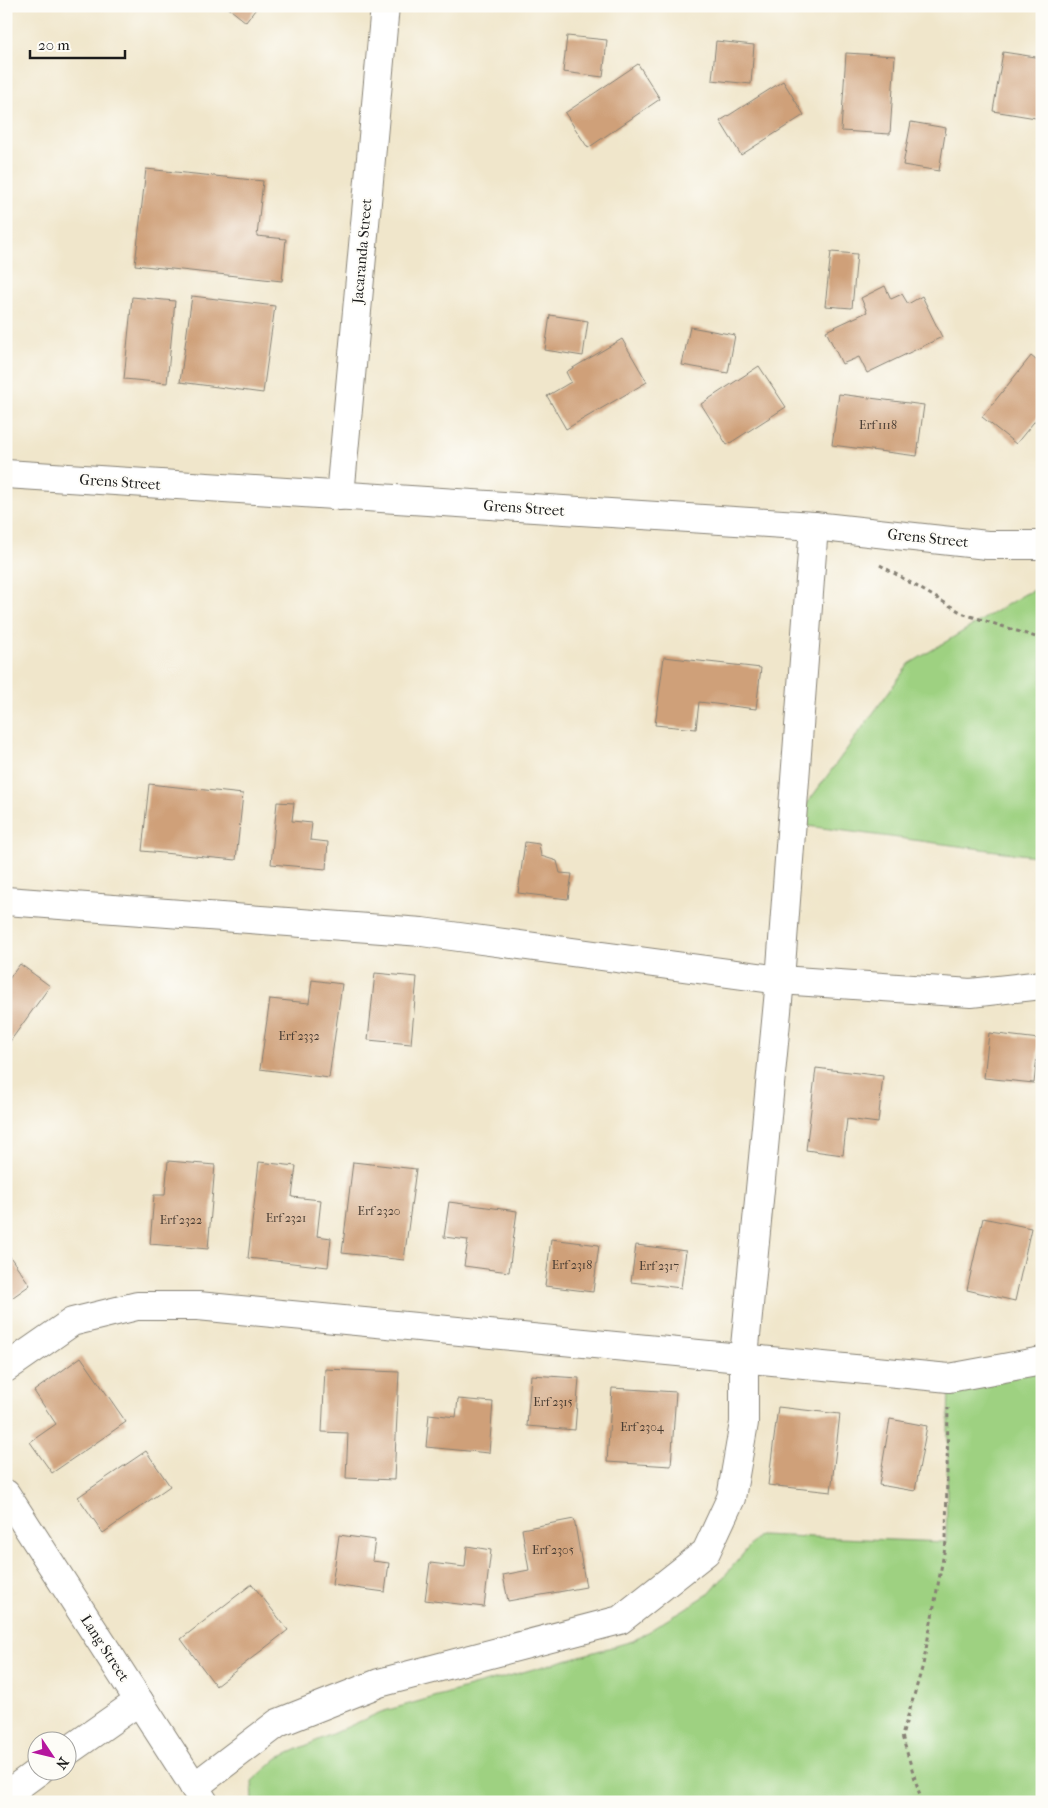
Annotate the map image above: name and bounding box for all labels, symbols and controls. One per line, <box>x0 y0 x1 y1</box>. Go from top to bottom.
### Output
scale bar <box>30 28 125 60</box>
text: 20 m <box>38 36 70 54</box>
street label: Jacaranda Street <box>348 197 376 305</box>
house number: Erf 1118 <box>859 418 897 432</box>
street label: Grens Street <box>79 470 162 494</box>
street label: Grens Street <box>483 496 566 520</box>
street label: Grens Street <box>887 525 970 551</box>
house number: Erf 2332 <box>278 1029 320 1043</box>
house number: Erf 2320 <box>358 1204 400 1218</box>
house number: Erf 2321 <box>266 1211 306 1225</box>
house number: Erf 2322 <box>160 1213 202 1227</box>
house number: Erf 2318 <box>552 1258 592 1272</box>
house number: Erf 2317 <box>639 1259 679 1273</box>
house number: Erf 2315 <box>533 1395 573 1409</box>
house number: Erf 2304 <box>620 1420 665 1434</box>
house number: Erf 2305 <box>532 1543 574 1557</box>
street label: Lang Street <box>77 1611 133 1685</box>
north arrow <box>28 1730 78 1780</box>
text: N <box>52 1754 72 1773</box>

